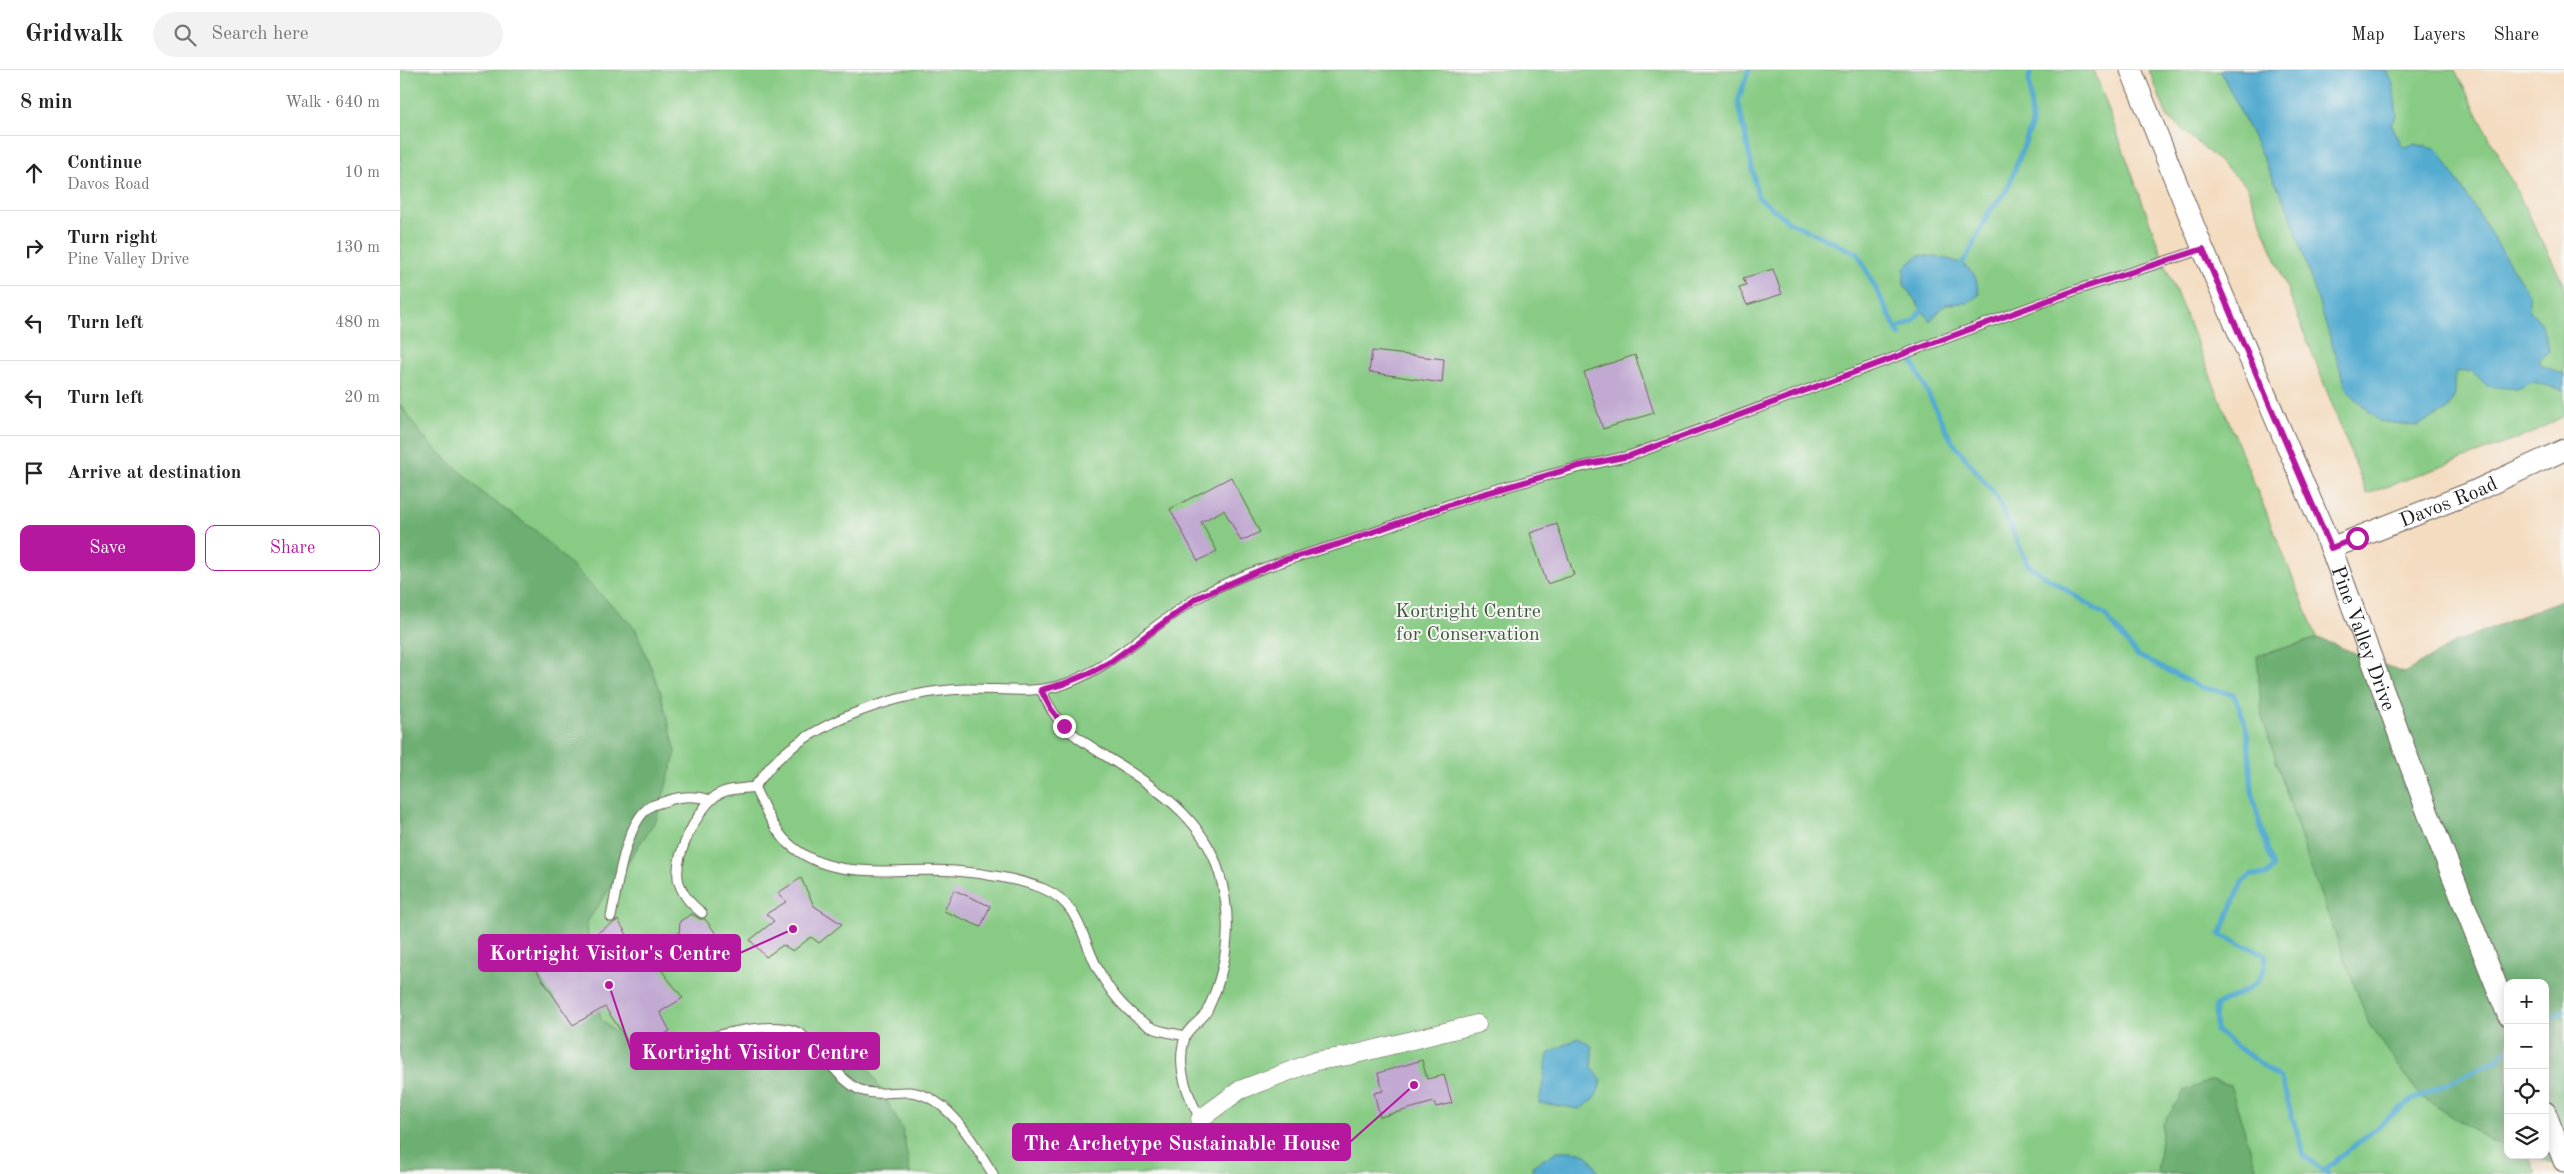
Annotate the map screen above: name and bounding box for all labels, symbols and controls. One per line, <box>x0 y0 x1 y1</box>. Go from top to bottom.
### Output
search box <box>153 12 503 57</box>
icon: search <box>171 21 199 49</box>
text: Gridwalk <box>25 23 123 47</box>
text: Search here <box>211 25 309 44</box>
text: Map <box>2351 26 2385 44</box>
text: Layers <box>2413 26 2465 44</box>
text: Share <box>2493 26 2539 44</box>
text: 8 min <box>20 92 73 113</box>
text: Walk · 640 m <box>285 95 380 111</box>
text: Continue <box>67 154 142 173</box>
icon: ahead <box>20 159 48 187</box>
text: 10 m <box>344 165 380 181</box>
text: Davos Road <box>67 177 150 193</box>
text: Turn right <box>67 229 157 248</box>
icon: right <box>20 234 48 262</box>
text: 130 m <box>335 240 380 256</box>
text: Pine Valley Drive <box>67 252 189 268</box>
icon: left <box>20 309 48 337</box>
text: Turn left <box>67 314 144 333</box>
text: 480 m <box>335 315 380 331</box>
icon: left <box>20 384 48 412</box>
text: Turn left <box>67 389 144 408</box>
text: 20 m <box>344 390 380 406</box>
icon: arrive <box>20 459 48 487</box>
text: Arrive at destination <box>67 464 241 483</box>
street label: Davos Road <box>2397 474 2501 532</box>
button: Save <box>20 525 195 571</box>
button: Share <box>205 525 380 571</box>
route start <box>2346 527 2369 550</box>
street label: Pine Valley Drive <box>2326 564 2398 714</box>
park label: Kortright Centre for Conservation <box>1395 602 1541 645</box>
route end <box>1053 715 1076 738</box>
callout: Kortright Visitor's Centre <box>479 935 740 971</box>
text: Kortright Visitor's Centre <box>489 944 731 965</box>
map controls <box>2504 979 2549 1159</box>
button: + <box>2504 979 2549 1024</box>
button: − <box>2504 1024 2549 1069</box>
callout: Kortright Visitor Centre <box>631 1033 879 1069</box>
text: Kortright Visitor Centre <box>641 1043 869 1064</box>
button: locate <box>2504 1069 2549 1114</box>
button: layers <box>2504 1114 2549 1159</box>
callout: The Archetype Sustainable House <box>1013 1124 1350 1160</box>
text: The Archetype Sustainable House <box>1023 1134 1341 1155</box>

